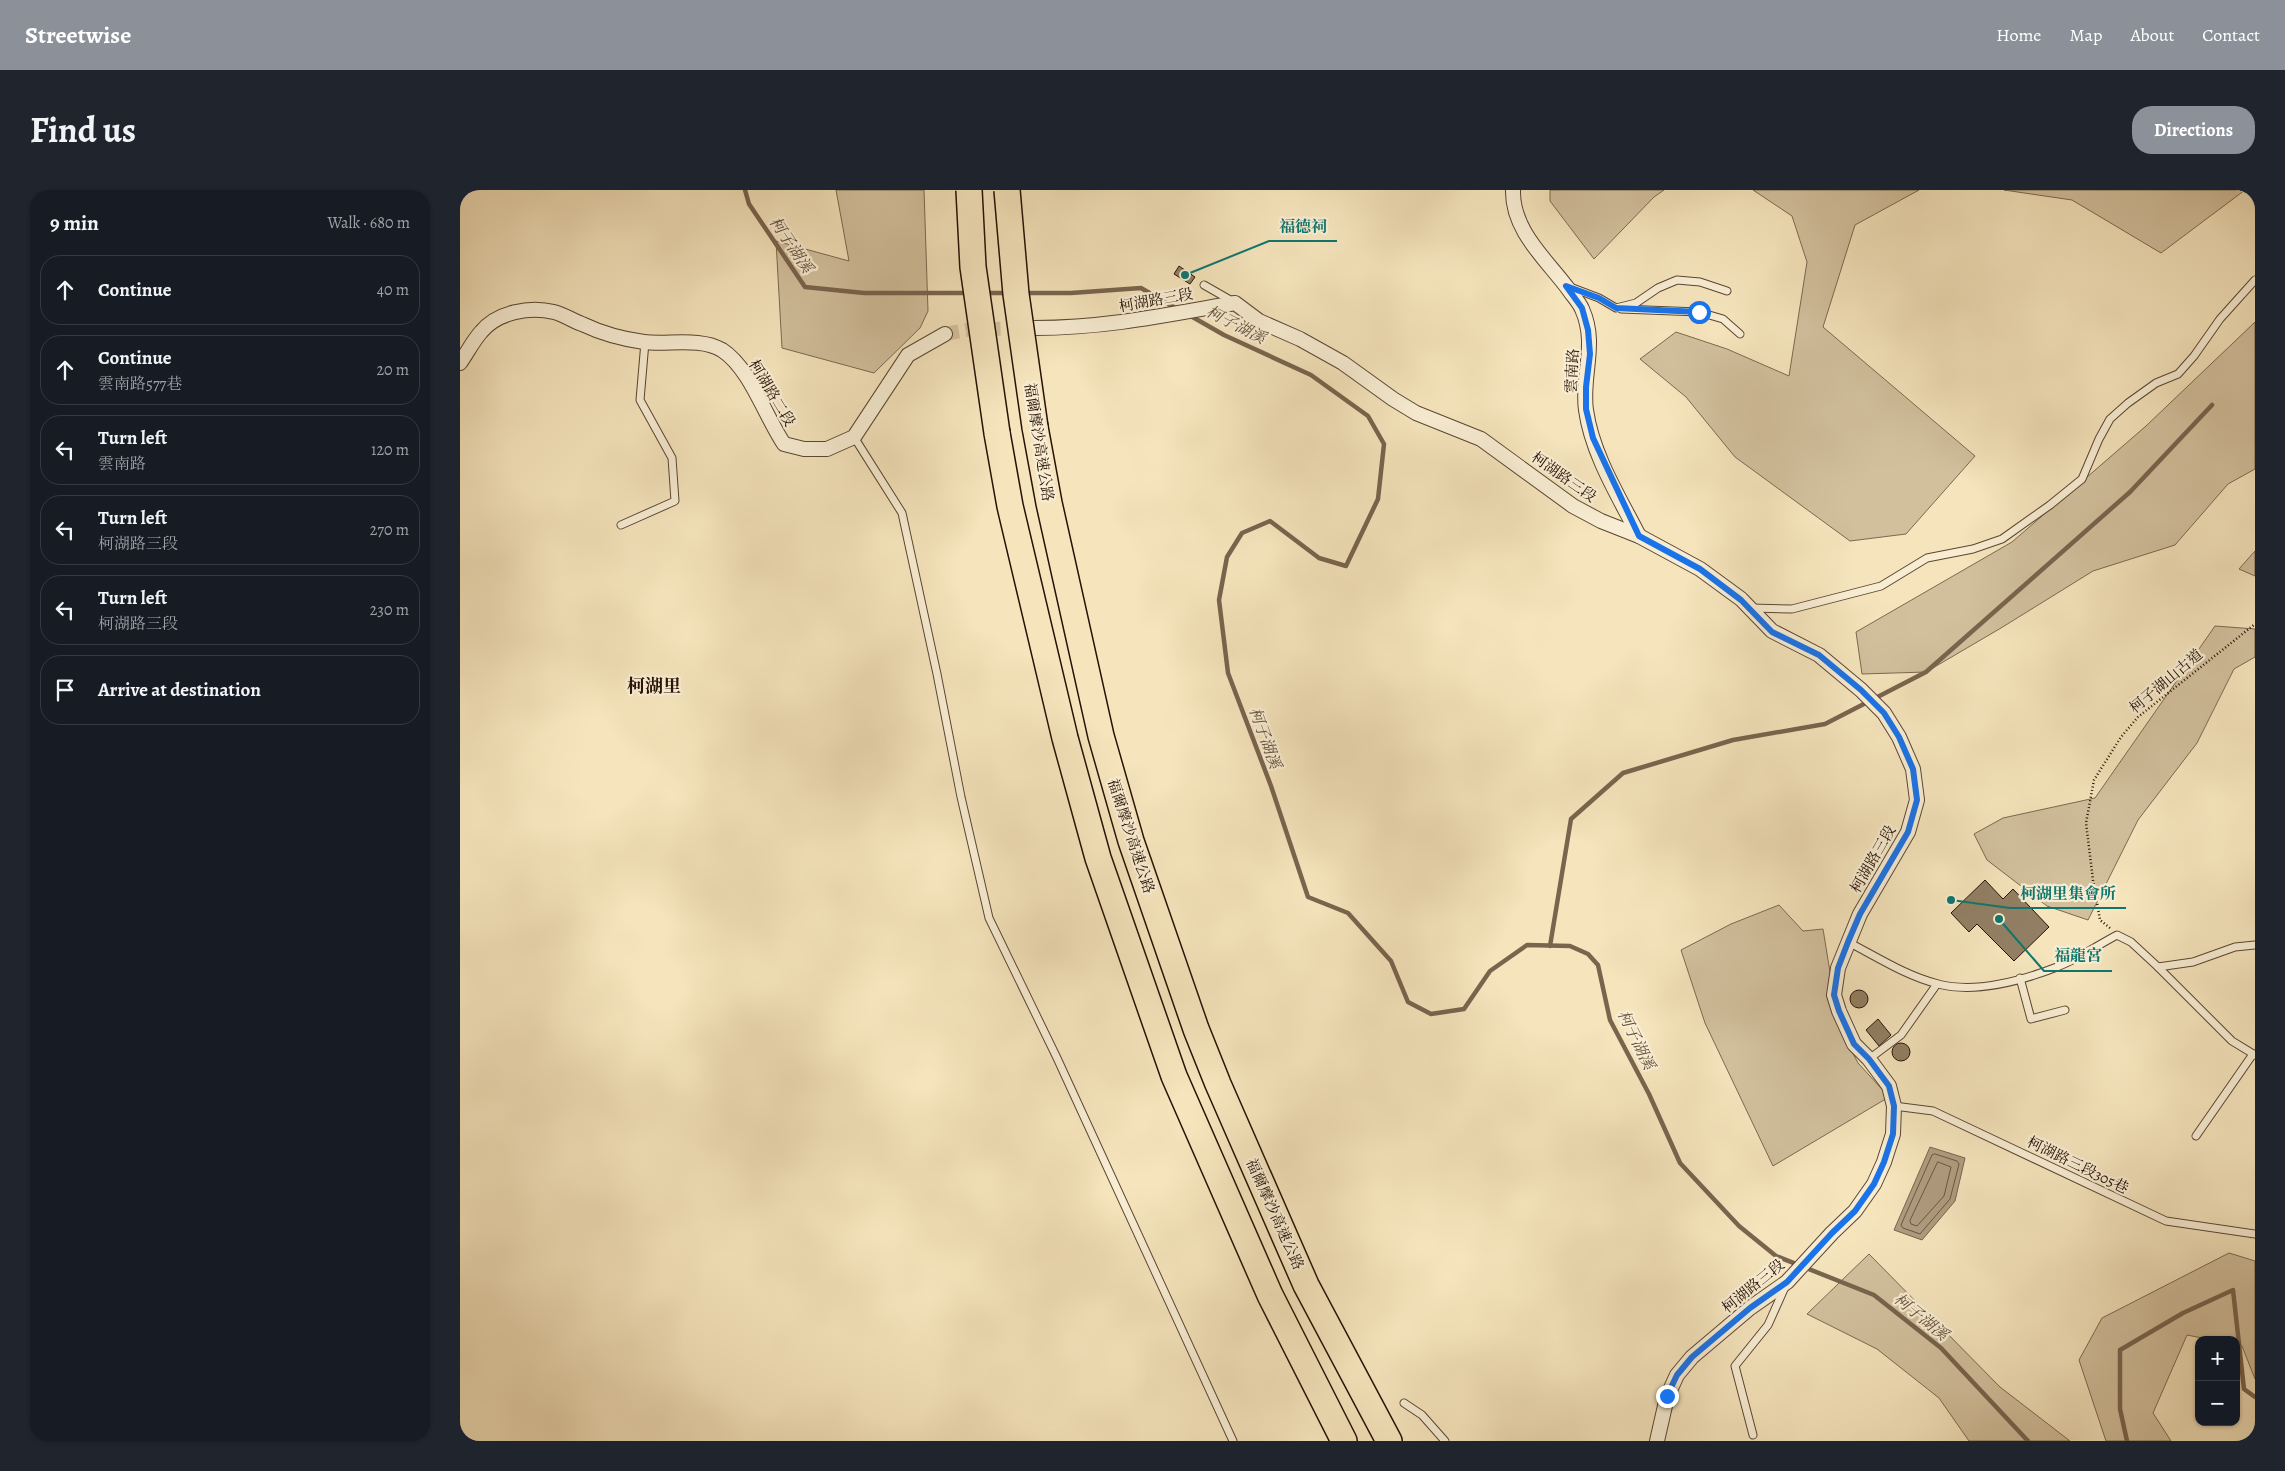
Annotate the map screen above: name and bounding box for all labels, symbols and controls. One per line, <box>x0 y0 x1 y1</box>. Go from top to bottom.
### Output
text: Streetwise <box>25 19 131 51</box>
text: Home <box>1996 23 2041 47</box>
text: Map <box>2069 23 2102 47</box>
text: About <box>2130 23 2174 47</box>
text: Contact <box>2202 23 2260 47</box>
text: Find us <box>30 106 136 154</box>
button: Directions <box>2132 106 2255 154</box>
text: 9 min <box>50 209 99 237</box>
callout: 福德祠 <box>1269 210 1337 241</box>
text: Walk · 680 m <box>327 212 410 234</box>
water label: 柯子湖溪 <box>764 212 819 279</box>
text: 福德祠 <box>1279 216 1327 238</box>
icon: ahead <box>51 276 79 304</box>
text: Continue <box>98 277 172 303</box>
text: 40 m <box>377 279 409 301</box>
street label: 柯湖路三段 <box>1117 284 1195 316</box>
water label: 柯子湖溪 <box>1202 301 1271 350</box>
route start <box>1688 301 1711 324</box>
text: Continue <box>98 345 172 371</box>
street label: 雲南路 <box>1561 348 1583 394</box>
icon: ahead <box>51 356 79 384</box>
street label: 柯湖路二段 <box>744 356 800 430</box>
text: 20 m <box>376 359 409 381</box>
text: 雲南路577巷 <box>98 373 182 395</box>
street label: 福爾摩沙高速公路 <box>1020 381 1058 503</box>
text: Turn left <box>98 425 167 451</box>
icon: left <box>51 436 79 464</box>
text: 120 m <box>371 439 409 461</box>
street label: 柯湖路三段 <box>1528 447 1600 507</box>
text: 雲南路 <box>98 453 146 475</box>
text: Turn left <box>98 505 167 531</box>
icon: left <box>51 516 79 544</box>
text: 270 m <box>370 519 409 541</box>
text: 柯湖路三段 <box>98 533 178 555</box>
text: Turn left <box>98 585 167 611</box>
icon: left <box>51 596 79 624</box>
text: 230 m <box>370 599 409 621</box>
text: 柯湖路三段 <box>98 613 178 635</box>
street label: 柯子湖山古道 <box>2125 644 2207 718</box>
district label: 柯湖里 <box>627 674 681 698</box>
icon: arrive <box>51 676 79 704</box>
text: Arrive at destination <box>98 677 261 703</box>
water label: 柯子湖溪 <box>1244 704 1287 774</box>
street label: 福爾摩沙高速公路 <box>1103 776 1159 896</box>
street label: 柯湖路三段 <box>1846 822 1900 896</box>
callout: 柯湖里集會所 <box>2010 877 2126 908</box>
text: 柯湖里集會所 <box>2020 883 2116 905</box>
callout: 福龍宮 <box>2044 940 2112 971</box>
text: 福龍宮 <box>2054 945 2102 967</box>
water label: 柯子湖溪 <box>1612 1006 1661 1075</box>
street label: 柯湖路三段305巷 <box>2024 1132 2132 1198</box>
street label: 福爾摩沙高速公路 <box>1241 1155 1309 1273</box>
street label: 柯湖路三段 <box>1718 1255 1788 1317</box>
water label: 柯子湖溪 <box>1889 1288 1954 1347</box>
map controls <box>2195 1336 2240 1426</box>
button: + <box>2195 1336 2240 1381</box>
button: − <box>2195 1381 2240 1426</box>
route end <box>1656 1385 1679 1408</box>

